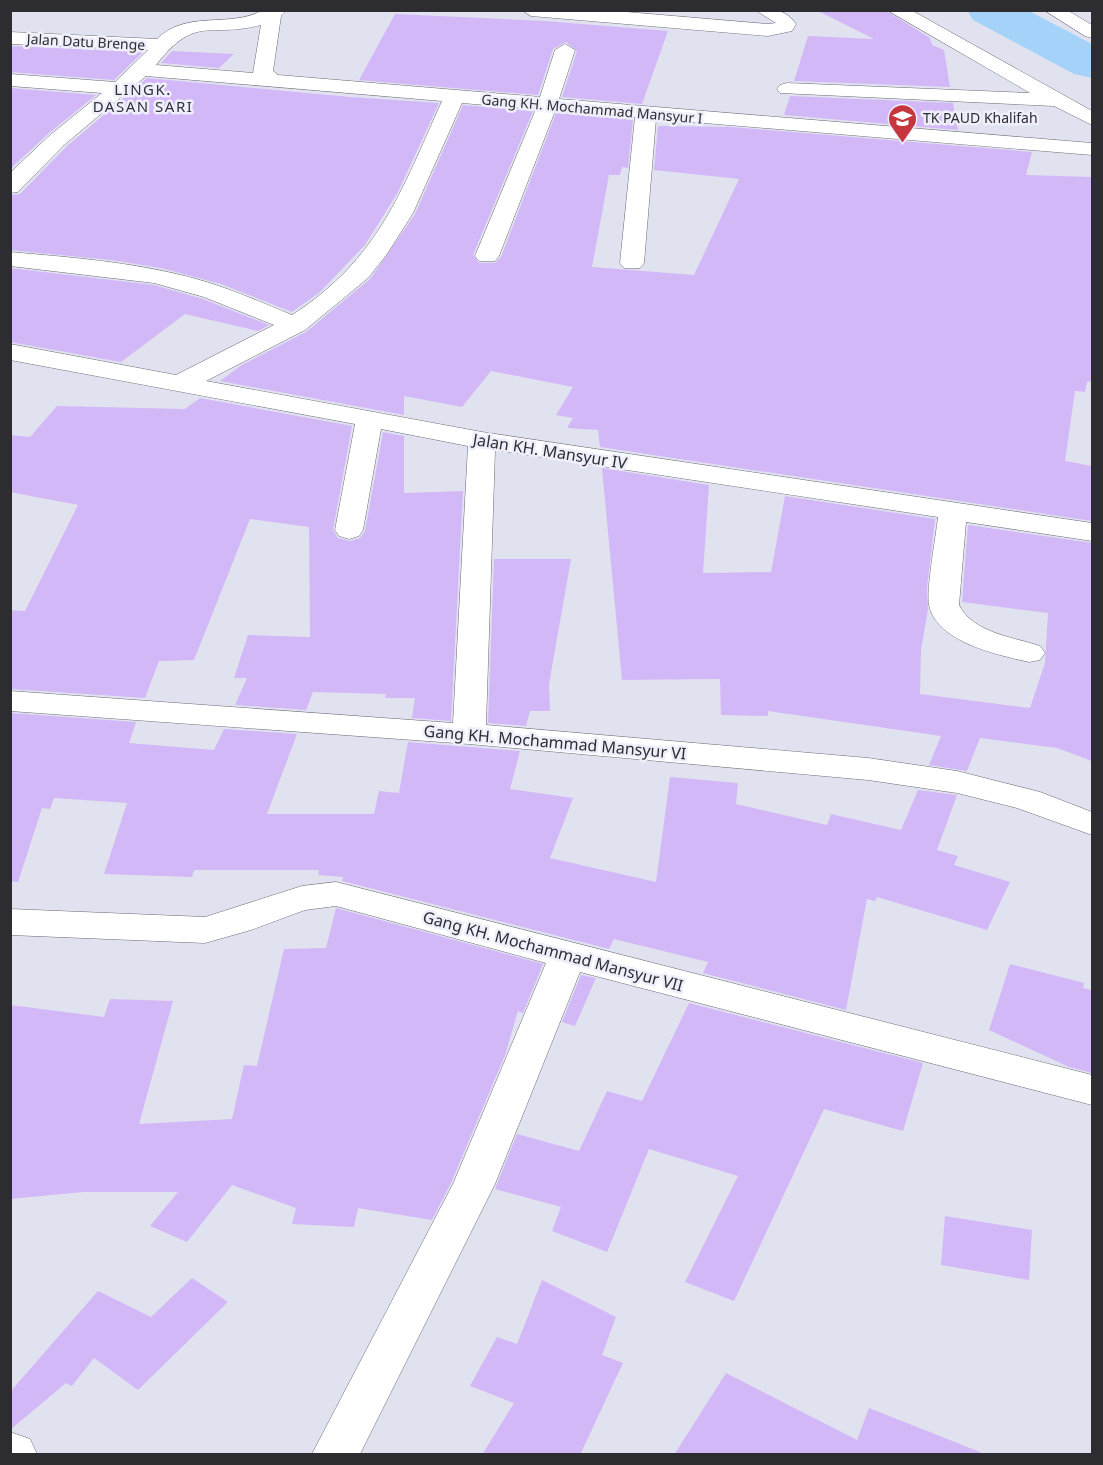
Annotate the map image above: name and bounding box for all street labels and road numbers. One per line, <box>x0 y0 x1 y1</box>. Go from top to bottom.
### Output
street label: Jalan Datu Brenge <box>24 29 146 54</box>
street label: Gang KH. Mochammad Mansyur I <box>481 89 704 128</box>
street label: Jalan KH. Mansyur IV <box>469 428 629 474</box>
street label: Gang KH. Mochammad Mansyur VI <box>423 720 687 764</box>
street label: Gang KH. Mochammad Mansyur VII <box>420 906 686 996</box>

